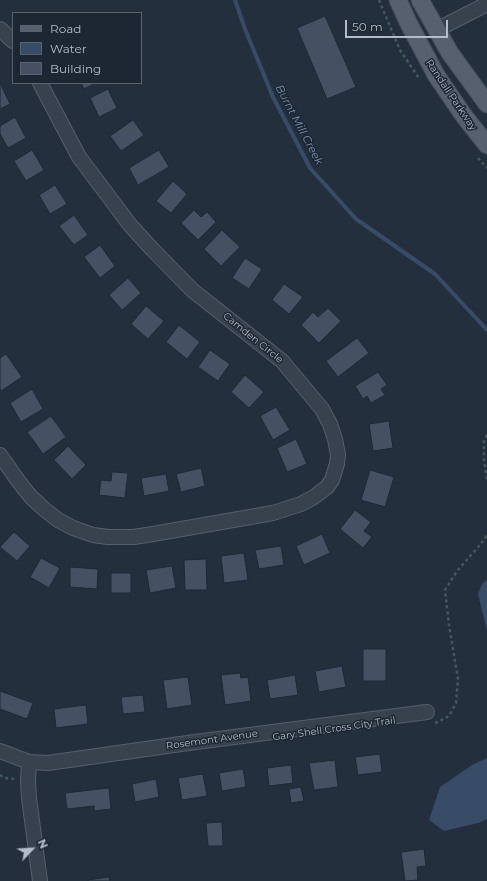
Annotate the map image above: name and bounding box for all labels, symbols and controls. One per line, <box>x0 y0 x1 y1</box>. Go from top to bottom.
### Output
legend <box>12 12 142 84</box>
scale bar <box>347 12 450 38</box>
text: 50 m <box>352 19 383 34</box>
text: Road <box>50 21 81 36</box>
text: Water <box>50 41 86 56</box>
street label: Randall Parkway <box>423 57 479 133</box>
text: Building <box>50 61 101 76</box>
water label: Burnt Mill Creek <box>272 83 326 167</box>
street label: Camden Circle <box>221 310 285 366</box>
street label: Gary Shell Cross City Trail <box>272 714 396 744</box>
street label: Rosemont Avenue <box>165 728 259 752</box>
north arrow <box>12 829 52 869</box>
text: N <box>35 837 51 851</box>

